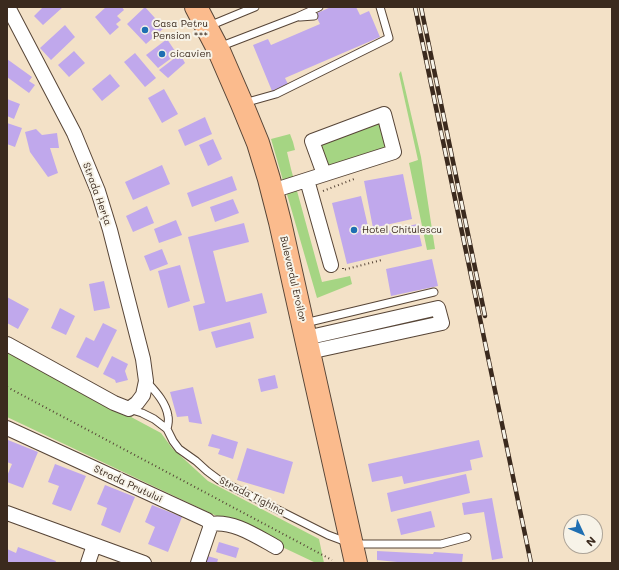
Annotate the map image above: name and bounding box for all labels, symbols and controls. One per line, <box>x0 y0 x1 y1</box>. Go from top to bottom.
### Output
place label: Casa Petru Pension *** <box>153 18 208 42</box>
marker: Casa Petru Pension *** <box>140 25 150 35</box>
place label: cicavien <box>170 48 211 60</box>
marker: cicavien <box>157 49 167 59</box>
street label: Strada Herța <box>80 161 114 227</box>
place label: Hotel Chitulescu <box>362 224 442 236</box>
marker: Hotel Chitulescu <box>349 225 359 235</box>
street label: Bulevardul Eroilor <box>277 235 309 323</box>
street label: Strada Prutului <box>92 463 164 505</box>
street label: Strada Tighina <box>217 474 287 518</box>
north arrow <box>563 514 603 554</box>
text: N <box>583 534 600 550</box>

